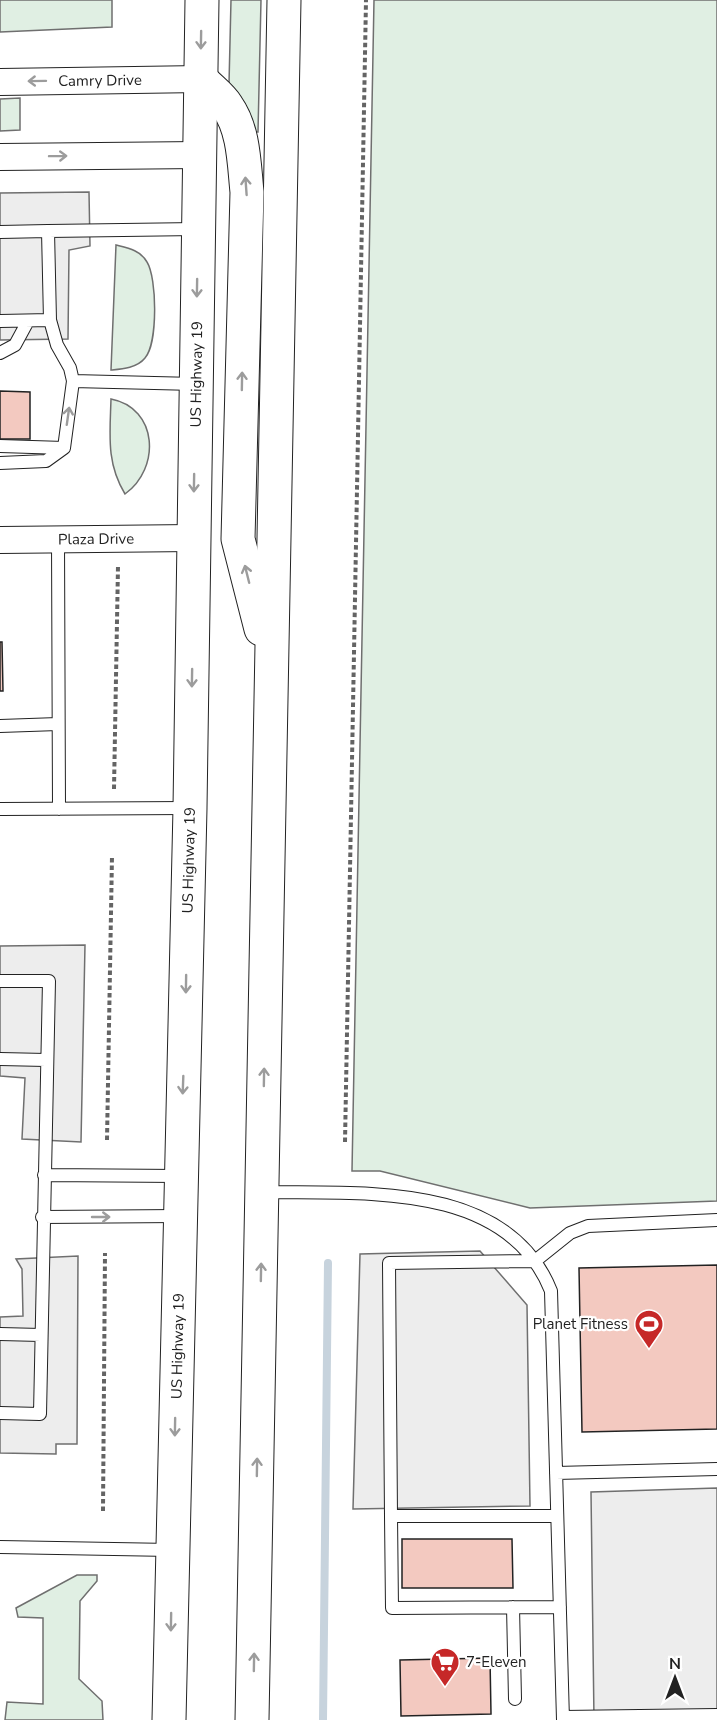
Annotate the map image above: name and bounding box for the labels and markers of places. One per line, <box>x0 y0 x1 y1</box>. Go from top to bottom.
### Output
sports icon: Planet Fitness <box>633 1308 665 1350</box>
place label: Planet Fitness <box>533 1314 628 1334</box>
supermarket icon: 7-Eleven <box>429 1646 461 1688</box>
place label: 7-Eleven <box>466 1652 526 1672</box>

